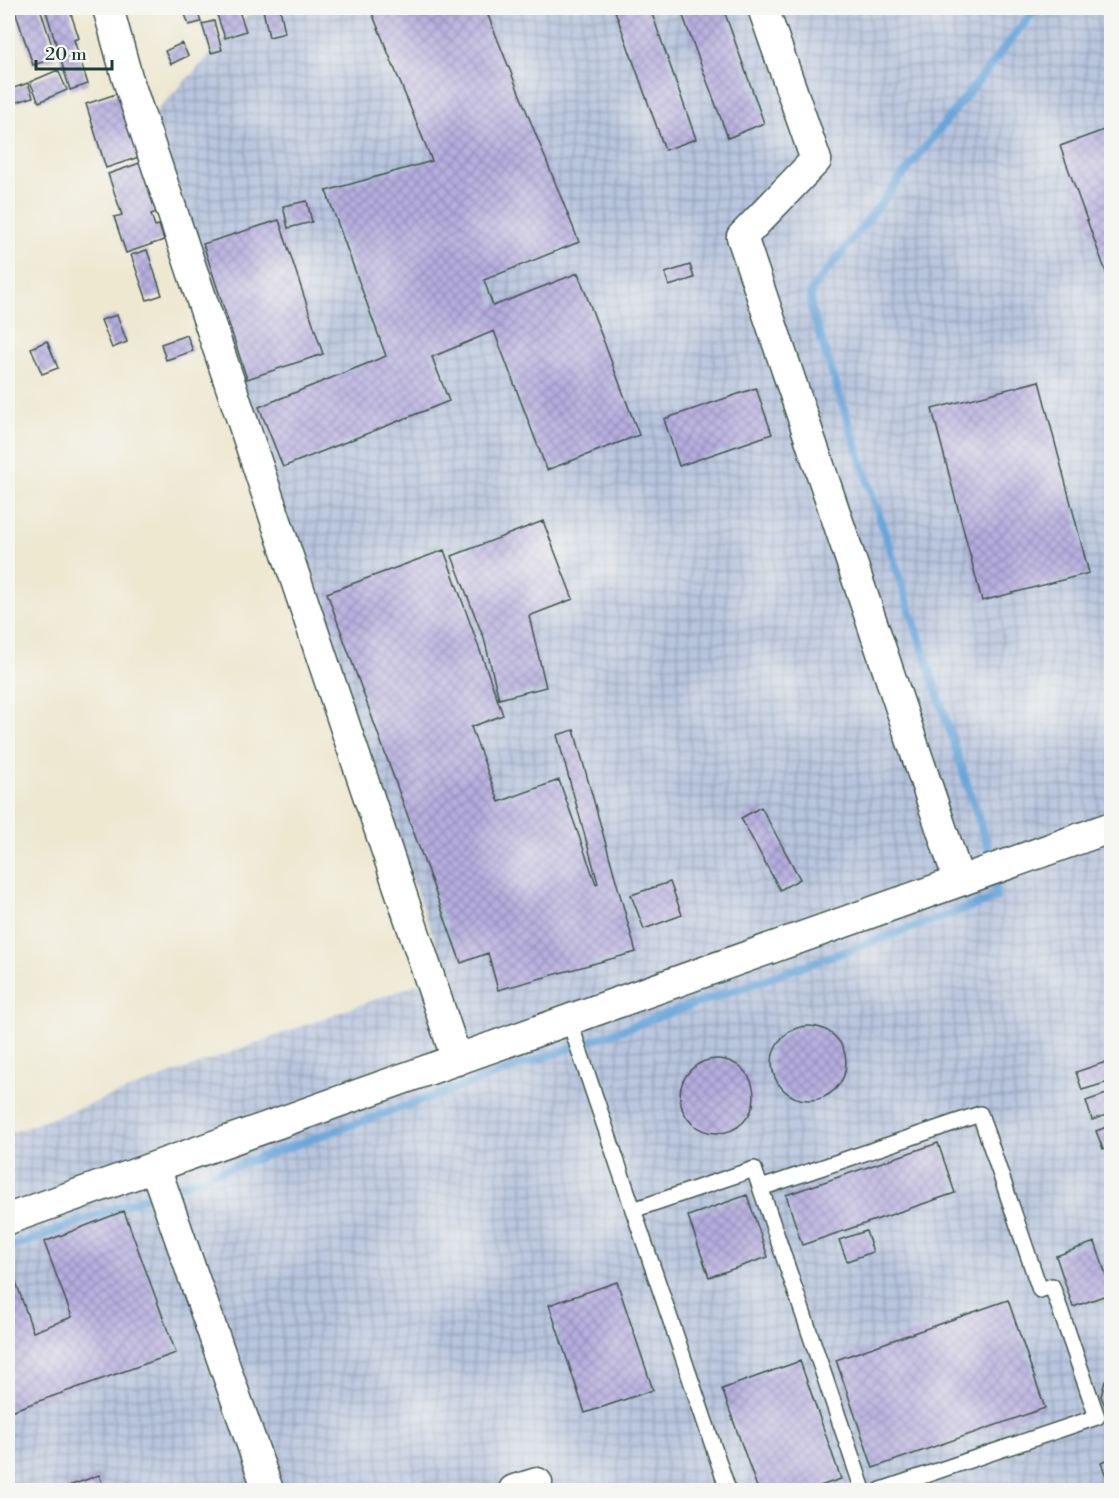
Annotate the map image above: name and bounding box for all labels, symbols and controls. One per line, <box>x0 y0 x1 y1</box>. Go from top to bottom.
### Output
scale bar <box>36 33 112 71</box>
text: 20 m <box>45 43 87 66</box>

